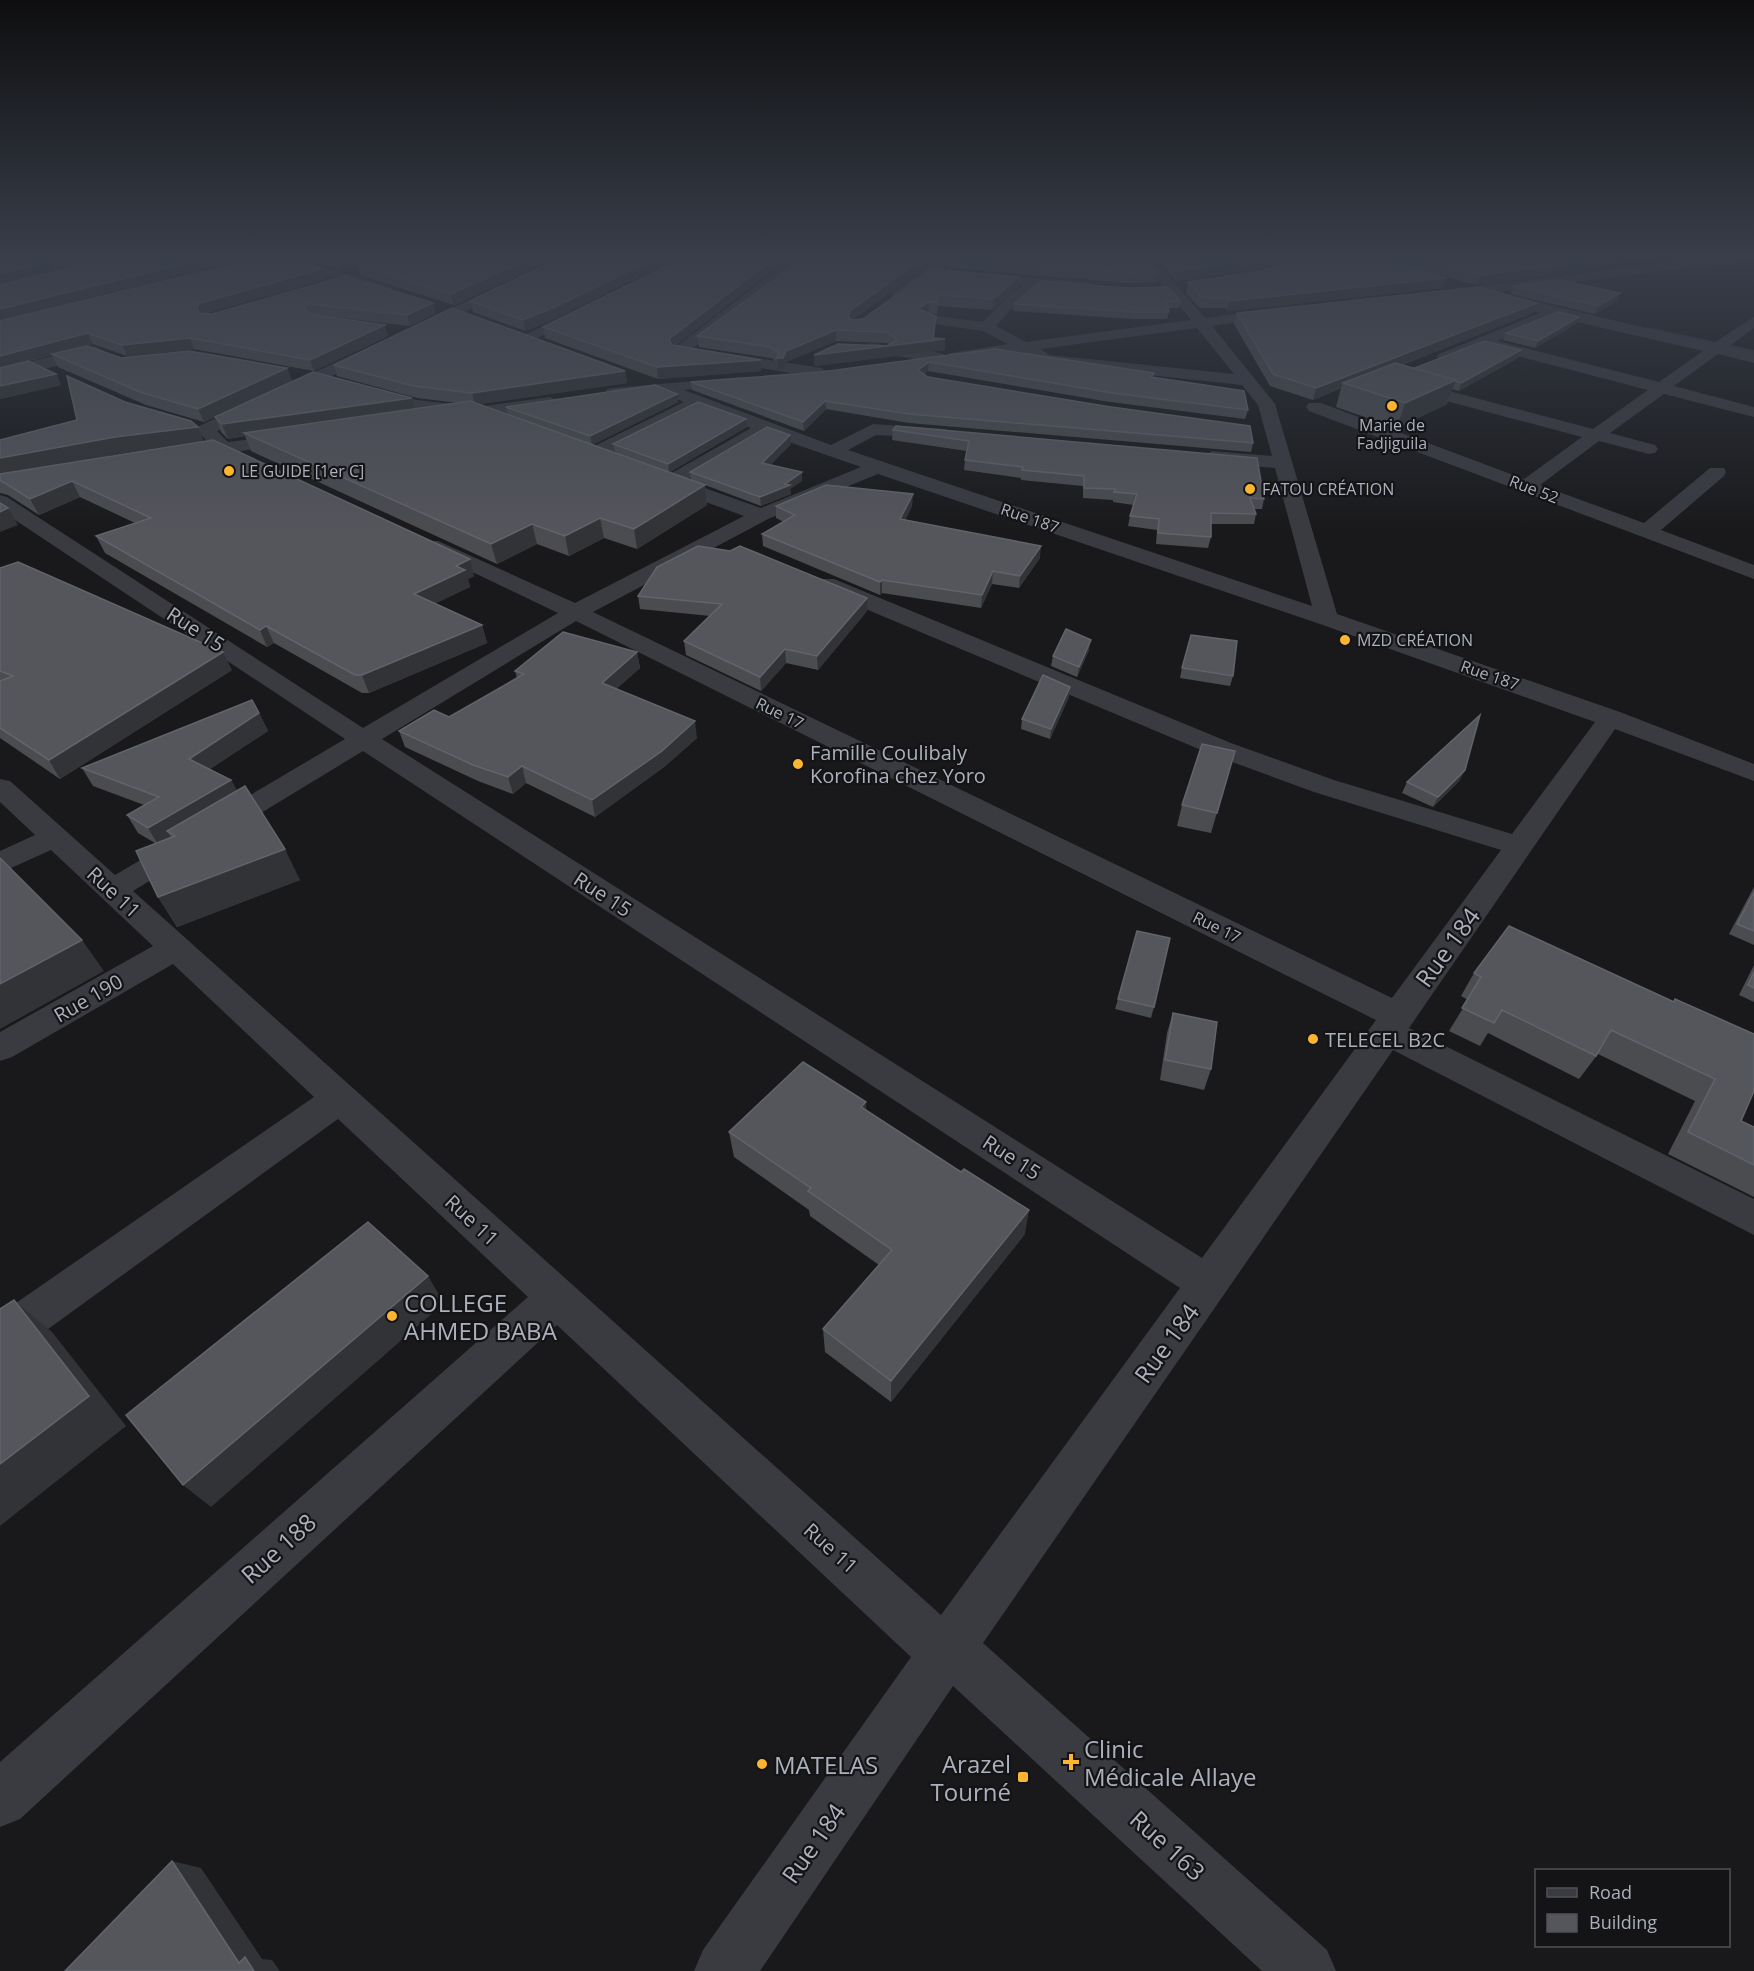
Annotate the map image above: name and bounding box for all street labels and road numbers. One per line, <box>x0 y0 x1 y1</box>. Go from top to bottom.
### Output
street label: Rue 52 <box>1506 470 1562 508</box>
street label: Rue 187 <box>998 498 1062 538</box>
street label: Rue 15 <box>162 600 230 658</box>
street label: Rue 187 <box>1458 655 1522 695</box>
street label: Rue 17 <box>752 692 808 734</box>
street label: Rue 11 <box>81 860 147 924</box>
street label: Rue 15 <box>569 865 637 923</box>
street label: Rue 184 <box>1407 901 1487 993</box>
street label: Rue 17 <box>1189 906 1245 948</box>
street label: Rue 190 <box>49 967 127 1029</box>
street label: Rue 15 <box>978 1128 1046 1186</box>
street label: Rue 11 <box>439 1188 505 1252</box>
street label: Rue 184 <box>1126 1297 1206 1389</box>
street label: Rue 188 <box>233 1505 323 1591</box>
street label: Rue 11 <box>798 1517 864 1579</box>
street label: Rue 184 <box>774 1796 853 1889</box>
street label: Rue 163 <box>1123 1802 1213 1888</box>

